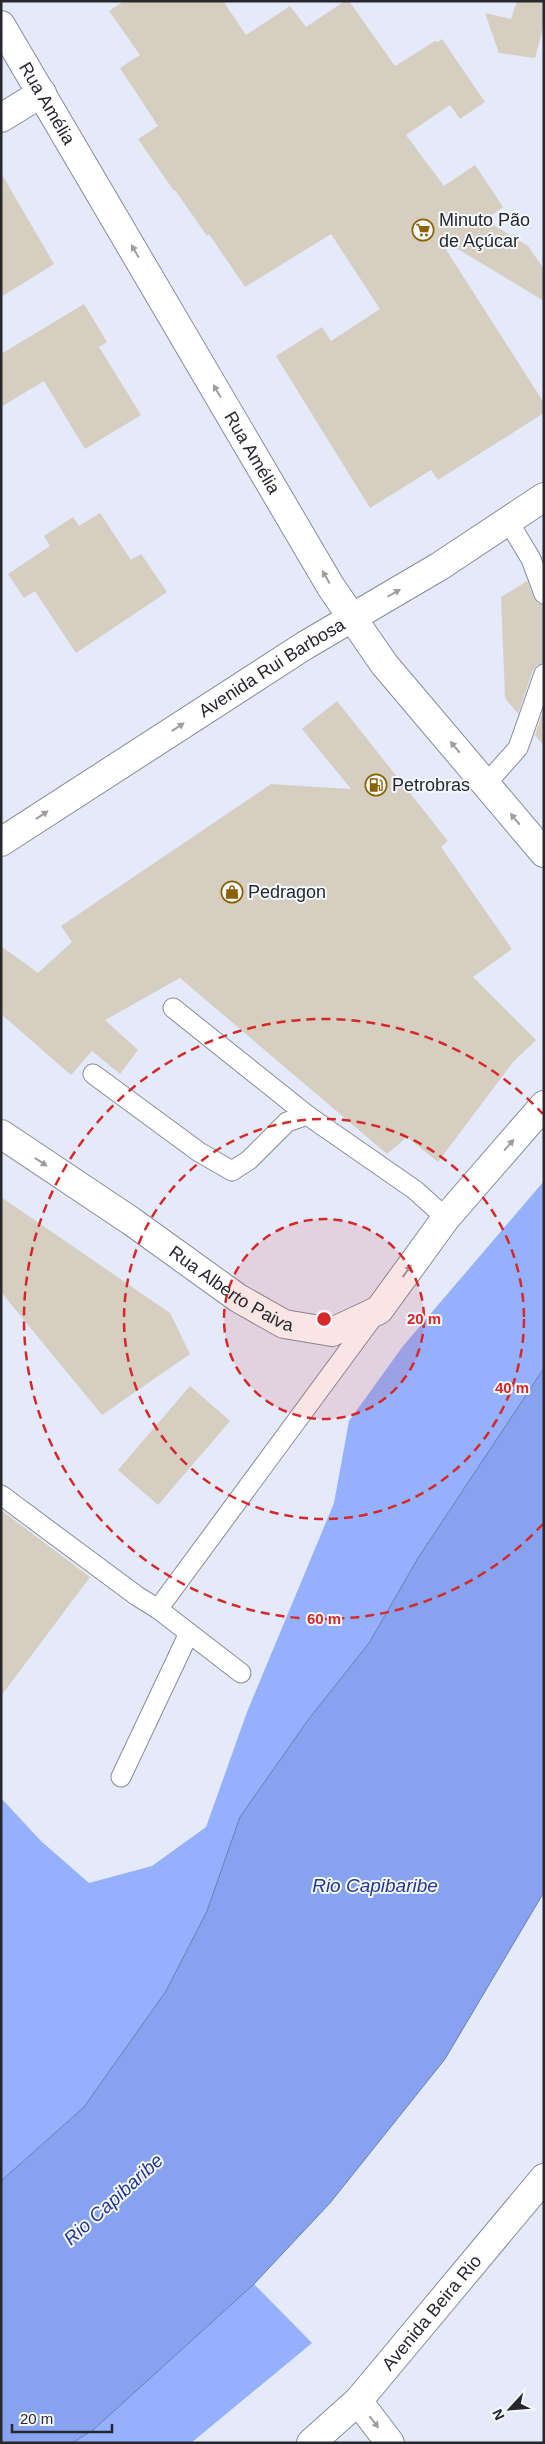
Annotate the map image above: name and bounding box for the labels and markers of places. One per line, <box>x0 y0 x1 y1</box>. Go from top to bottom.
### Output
place label: Minuto Pão de Açúcar <box>439 210 530 251</box>
supermarket icon: Minuto Pão de Açúcar <box>411 218 435 242</box>
fuel station icon: Petrobras <box>364 773 388 797</box>
place label: Petrobras <box>392 775 470 795</box>
shop icon: Pedragon <box>220 880 244 904</box>
place label: Pedragon <box>248 882 326 902</box>
centre of rings <box>315 1310 333 1328</box>

